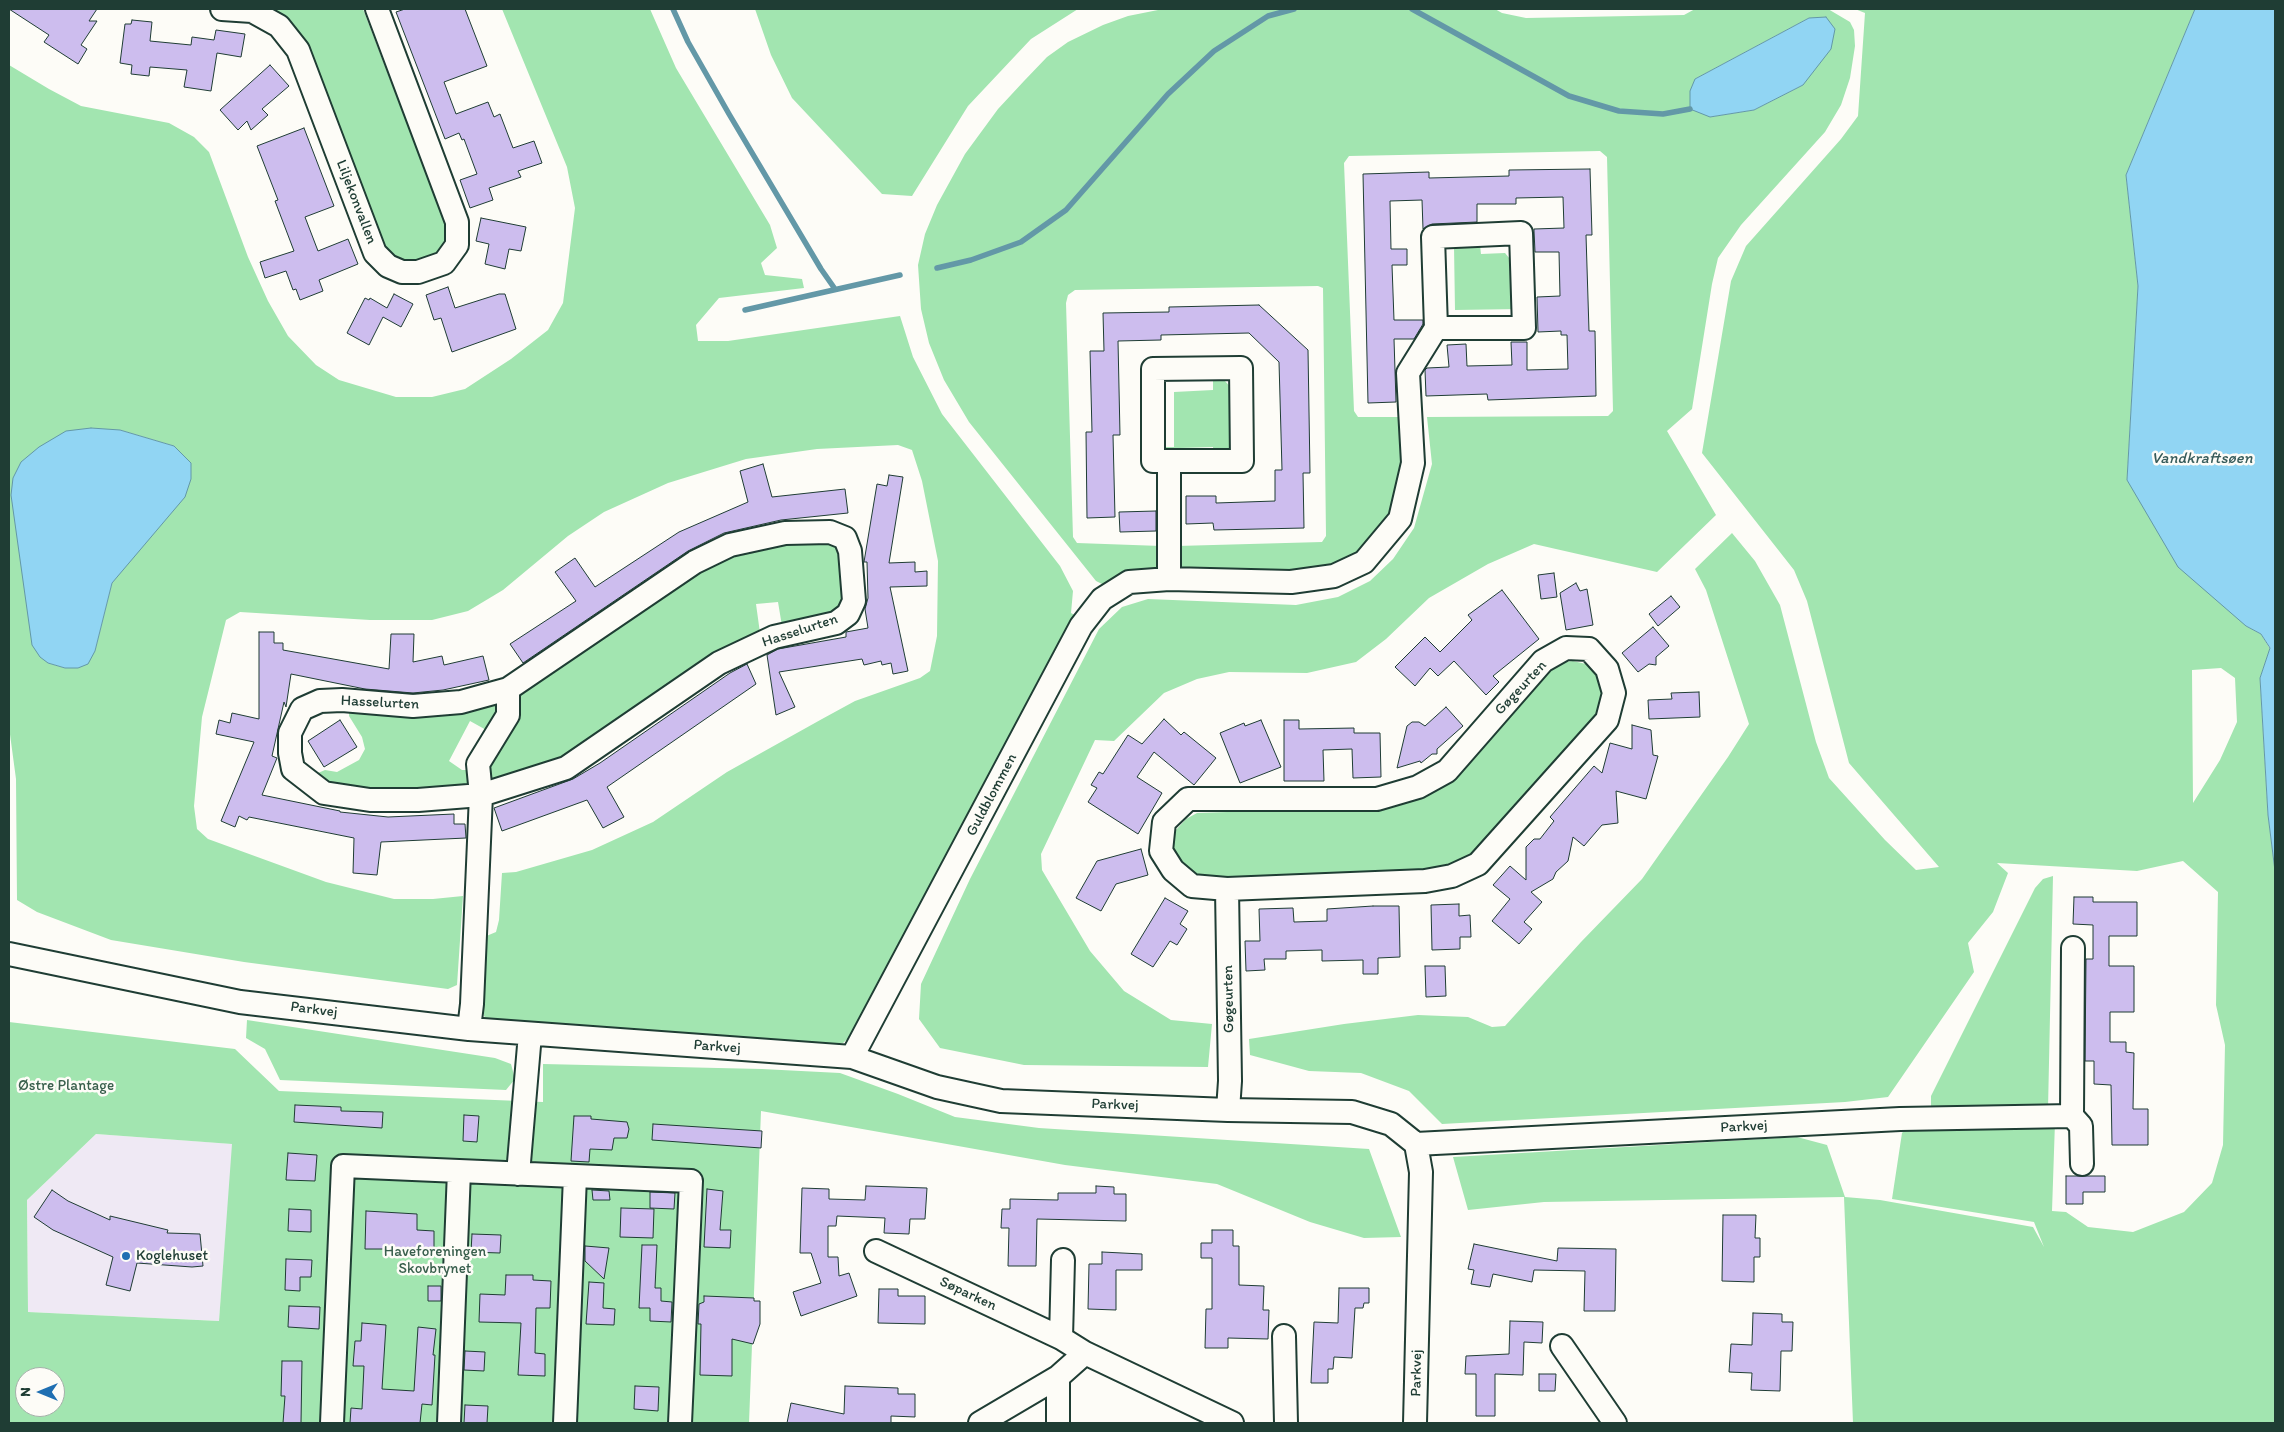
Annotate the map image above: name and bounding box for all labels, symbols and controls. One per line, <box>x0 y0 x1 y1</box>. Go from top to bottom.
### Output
street label: Liljekonvallen <box>332 157 380 247</box>
water label: Vandkraftsøen <box>2151 449 2253 469</box>
street label: Hasselurten <box>760 610 840 652</box>
street label: Gøgeurten <box>1491 657 1551 719</box>
street label: Hasselurten <box>340 692 420 714</box>
street label: Guldblommen <box>963 751 1021 839</box>
street label: Gøgeurten <box>1219 965 1239 1033</box>
street label: Parkvej <box>289 998 339 1022</box>
street label: Parkvej <box>693 1036 741 1058</box>
park label: Østre Plantage <box>18 1077 114 1095</box>
street label: Parkvej <box>1091 1095 1139 1115</box>
street label: Parkvej <box>1720 1117 1768 1137</box>
park label: Haveforeningen Skovbrynet <box>384 1243 486 1278</box>
place label: Koglehuset <box>136 1247 208 1265</box>
marker: Koglehuset <box>120 1250 132 1262</box>
street label: Søparken <box>937 1273 999 1315</box>
street label: Parkvej <box>1408 1349 1426 1397</box>
north arrow <box>15 1367 65 1417</box>
text: N <box>17 1387 34 1397</box>

